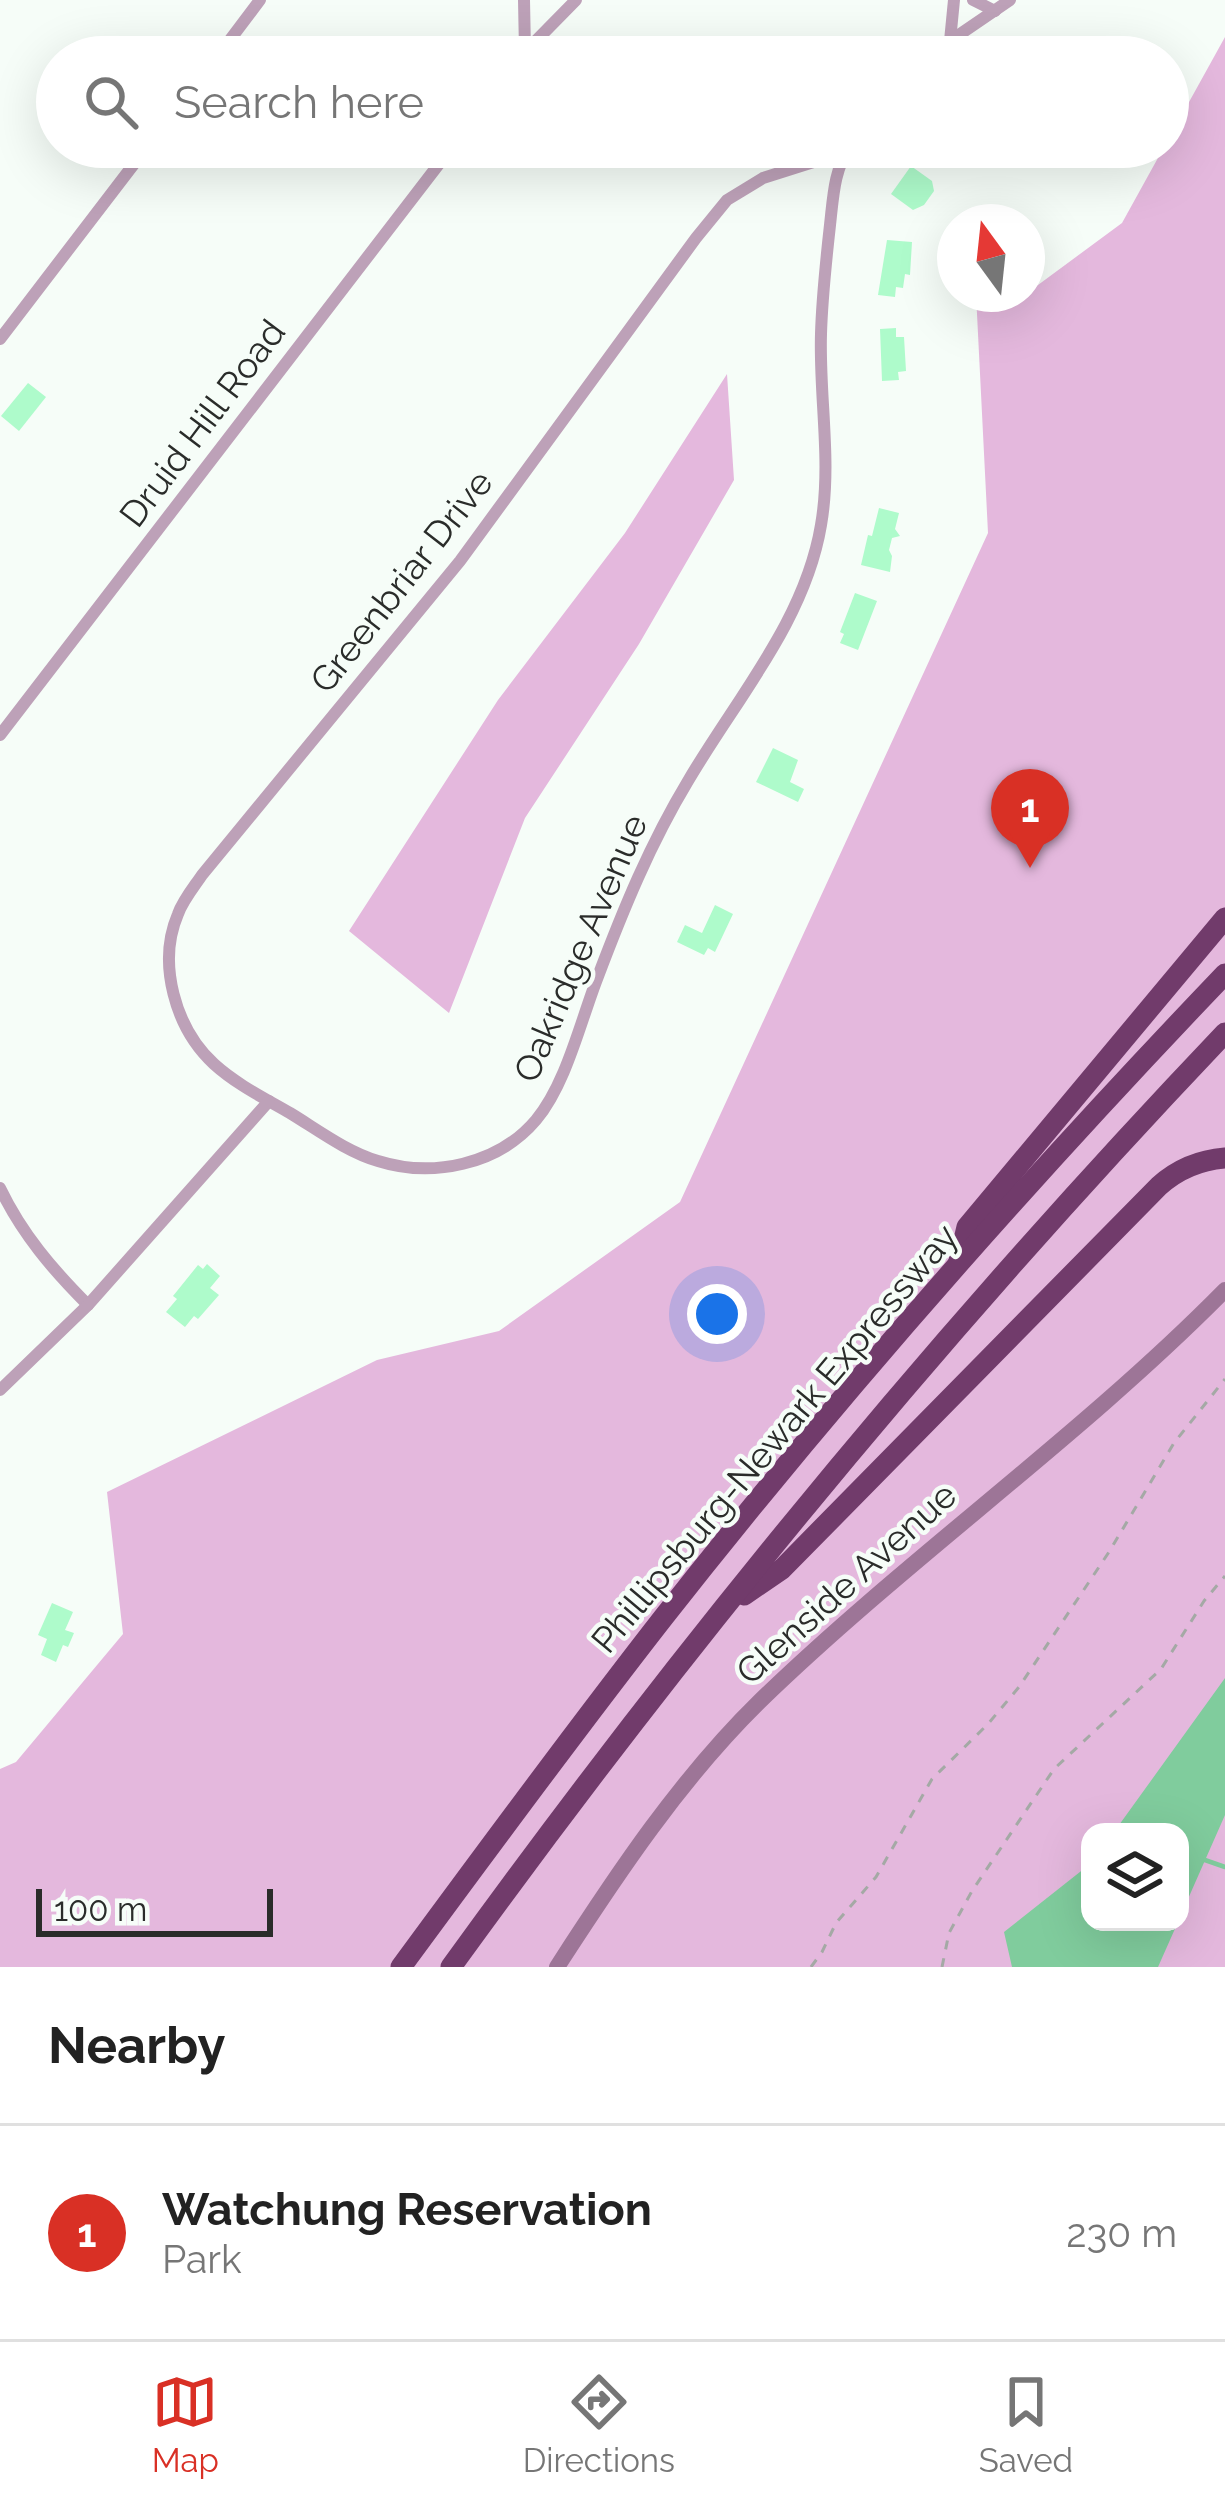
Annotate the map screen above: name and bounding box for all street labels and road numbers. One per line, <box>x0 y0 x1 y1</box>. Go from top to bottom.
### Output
street label: Druid Hill Road <box>111 311 293 535</box>
street label: Greenbriar Drive <box>301 462 501 700</box>
street label: Oakridge Avenue <box>505 808 655 1088</box>
street label: Phillipsburg-Newark Expressway <box>582 1215 966 1661</box>
street label: Glenside Avenue <box>728 1473 964 1693</box>

